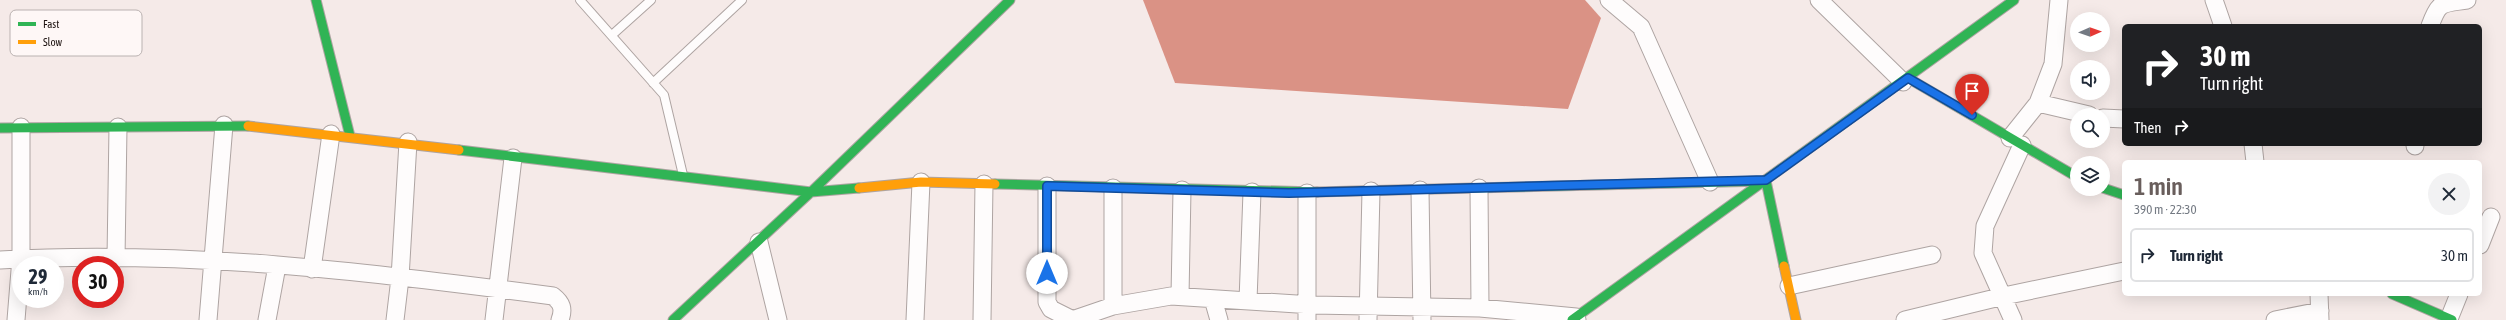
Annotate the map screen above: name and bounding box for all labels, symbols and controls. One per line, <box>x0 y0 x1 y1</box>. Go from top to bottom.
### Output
legend <box>10 10 142 56</box>
north arrow <box>2070 12 2110 52</box>
map controls <box>2070 12 2110 196</box>
text: Fast <box>43 18 59 30</box>
text: Slow <box>43 36 62 48</box>
icon: right <box>2134 40 2186 92</box>
text: 30 m <box>2200 40 2250 72</box>
button: sound <box>2070 60 2110 100</box>
text: Turn right <box>2200 73 2263 94</box>
pin <box>1955 74 1989 115</box>
icon: arrive <box>1961 80 1983 102</box>
button: search <box>2070 108 2110 148</box>
icon: right <box>2170 116 2192 138</box>
text: Then <box>2134 119 2162 136</box>
button: layers <box>2070 156 2110 196</box>
text: 1 min <box>2134 173 2183 200</box>
button: close <box>2428 173 2470 215</box>
text: 390 m · 22:30 <box>2134 202 2197 217</box>
icon: right <box>2136 244 2158 266</box>
text: Turn right <box>2170 247 2223 264</box>
text: 30 m <box>2441 247 2468 264</box>
position arrow <box>1026 252 1068 294</box>
speed limit sign: 30 <box>72 256 124 308</box>
text: 29 <box>29 265 47 288</box>
text: km/h <box>28 286 48 297</box>

